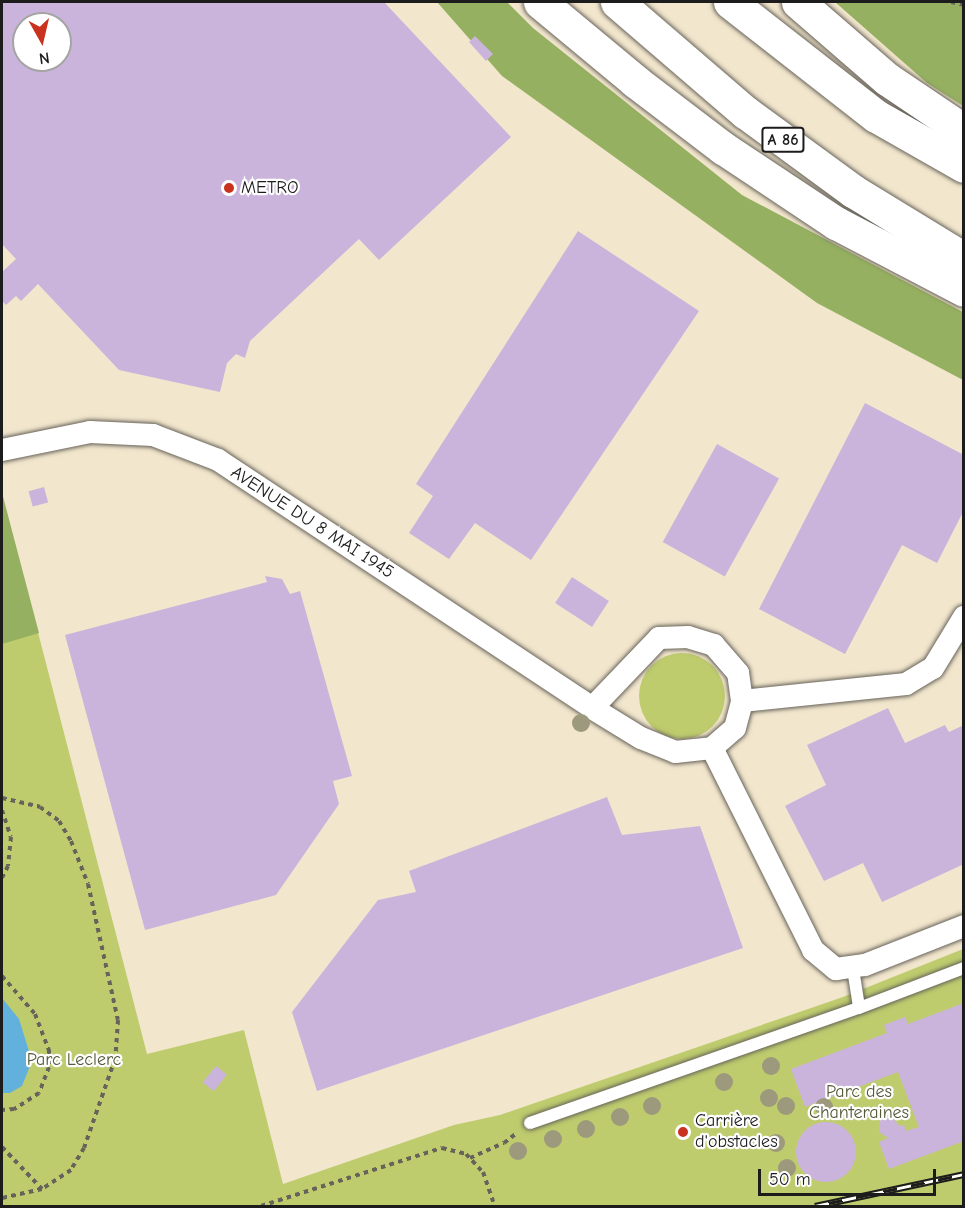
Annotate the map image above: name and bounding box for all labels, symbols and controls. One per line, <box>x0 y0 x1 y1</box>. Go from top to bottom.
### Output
north arrow <box>12 12 72 72</box>
text: N <box>38 48 51 67</box>
road number: A 86 <box>760 127 806 153</box>
place label: METRO <box>241 177 299 199</box>
marker: METRO <box>222 181 236 195</box>
street label: AVENUE DU 8 MAI 1945 <box>226 462 398 584</box>
park label: Parc Leclerc <box>27 1049 121 1071</box>
park label: Parc des Chanteraines <box>809 1082 909 1124</box>
place label: Carrière d'obstacles <box>695 1111 778 1154</box>
marker: Carrière d'obstacles <box>676 1125 690 1139</box>
scale bar <box>761 1157 940 1195</box>
text: 50 m <box>769 1169 811 1190</box>

